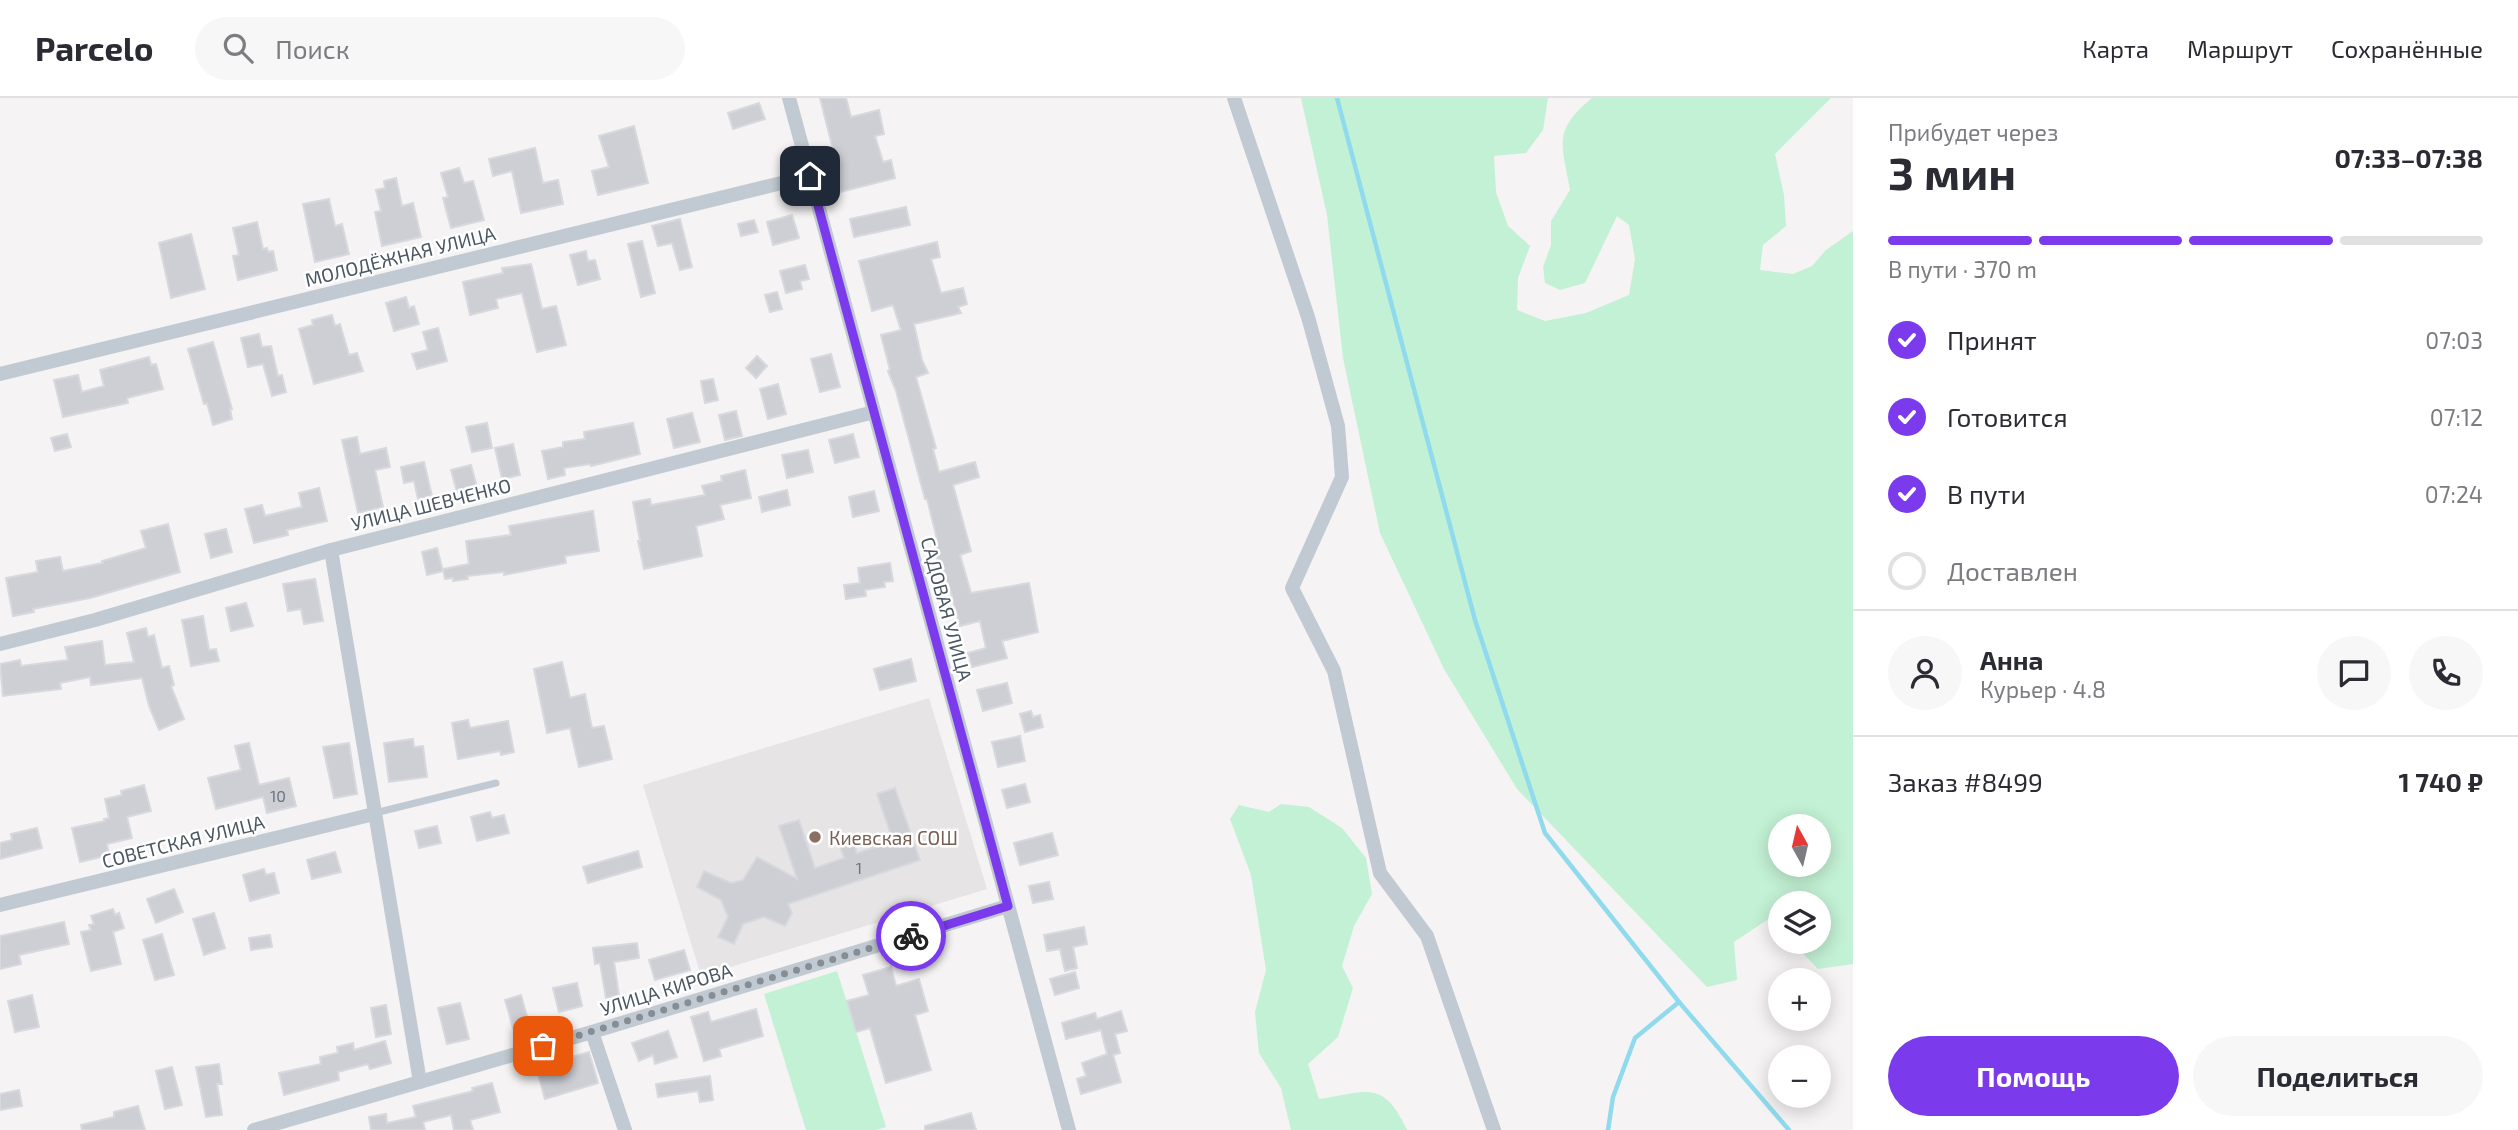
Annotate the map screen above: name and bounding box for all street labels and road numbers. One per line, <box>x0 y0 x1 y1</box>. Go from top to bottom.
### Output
street label: МОЛОДЁЖНАЯ УЛИЦА <box>302 221 498 291</box>
street label: УЛИЦА ШЕВЧЕНКО <box>349 473 513 535</box>
street label: САДОВАЯ УЛИЦА <box>917 534 977 684</box>
street label: СОВЕТСКАЯ УЛИЦА <box>99 810 267 872</box>
street label: УЛИЦА КИРОВА <box>597 958 735 1020</box>

